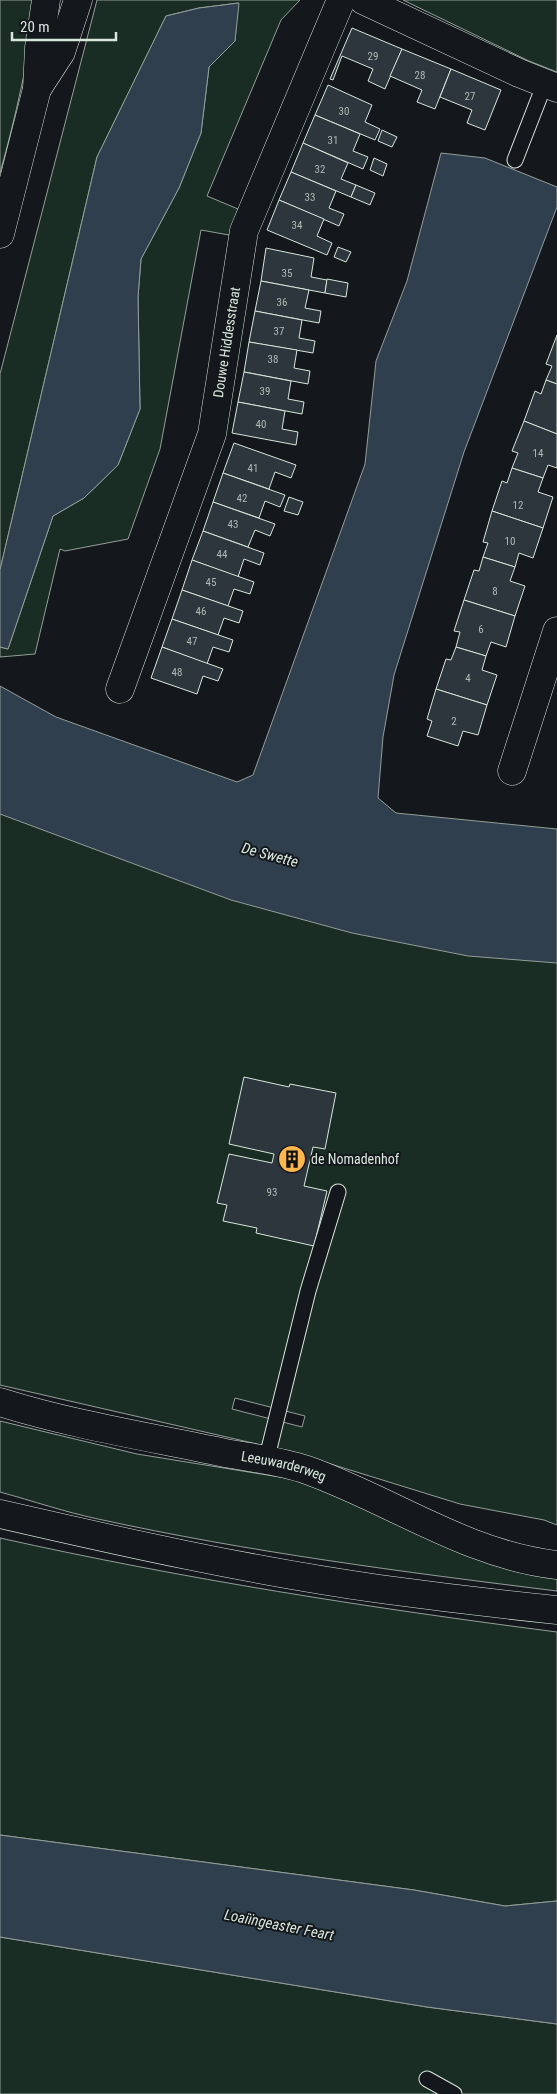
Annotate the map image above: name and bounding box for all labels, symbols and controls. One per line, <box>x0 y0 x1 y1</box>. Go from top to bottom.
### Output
scale bar <box>12 10 116 42</box>
text: 20 m <box>20 18 50 36</box>
house number: 29 <box>368 50 378 63</box>
house number: 28 <box>415 69 425 82</box>
house number: 27 <box>465 90 475 103</box>
house number: 30 <box>339 105 349 118</box>
house number: 31 <box>328 134 338 147</box>
house number: 32 <box>315 163 325 176</box>
house number: 33 <box>305 191 315 204</box>
house number: 34 <box>292 219 303 232</box>
house number: 35 <box>282 267 292 280</box>
street label: Douwe Hiddesstraat <box>210 286 243 399</box>
house number: 36 <box>277 296 287 309</box>
house number: 37 <box>274 325 284 338</box>
house number: 38 <box>268 353 278 366</box>
house number: 39 <box>260 385 270 398</box>
house number: 40 <box>256 418 266 431</box>
house number: 14 <box>533 447 544 460</box>
house number: 41 <box>248 462 258 475</box>
house number: 42 <box>237 492 247 505</box>
house number: 12 <box>513 499 523 512</box>
house number: 43 <box>228 518 238 531</box>
house number: 10 <box>505 535 515 548</box>
house number: 44 <box>217 548 228 561</box>
house number: 45 <box>206 576 216 589</box>
house number: 8 <box>492 585 498 598</box>
house number: 46 <box>196 605 206 618</box>
house number: 6 <box>478 623 484 636</box>
house number: 47 <box>187 635 197 648</box>
house number: 48 <box>172 666 182 679</box>
house number: 4 <box>465 672 471 685</box>
house number: 2 <box>451 715 457 728</box>
water label: De Swette <box>240 839 300 871</box>
building icon: de Nomadenhof <box>277 1144 307 1174</box>
place label: de Nomadenhof <box>311 1151 400 1167</box>
house number: 93 <box>267 1186 277 1199</box>
street label: Leeuwarderweg <box>240 1448 328 1484</box>
water label: Loaiïngeaster Feart <box>223 1906 336 1945</box>

